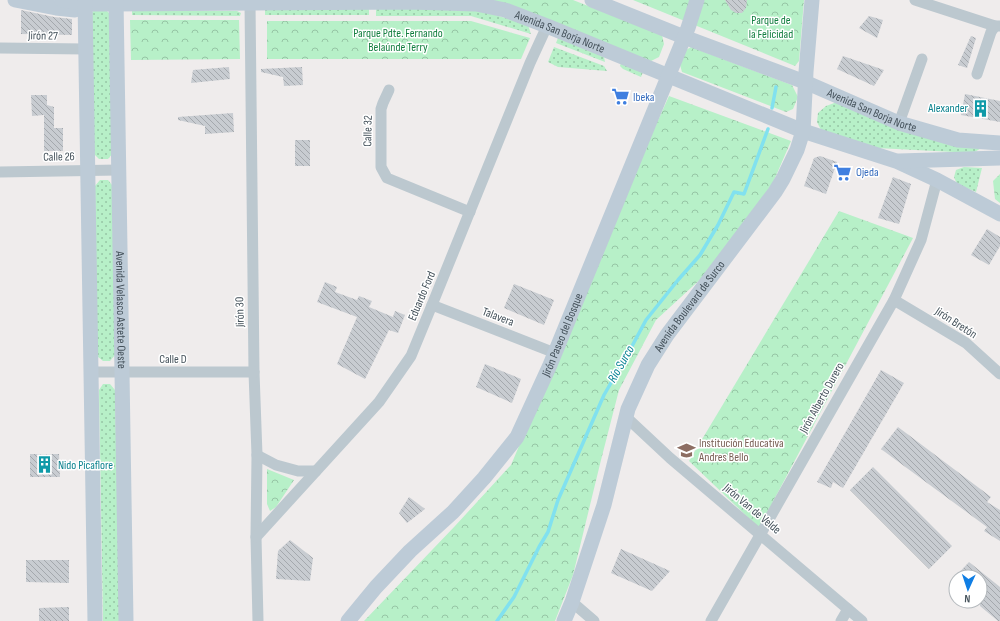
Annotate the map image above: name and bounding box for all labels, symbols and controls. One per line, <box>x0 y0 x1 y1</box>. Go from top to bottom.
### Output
street label: Avenida San Borja Norte <box>512 7 607 57</box>
park label: Parque de la Felicidad <box>749 13 793 42</box>
park label: Parque Pdte. Fernando Belaúnde Terry <box>353 26 443 55</box>
street label: Jirón 27 <box>27 28 58 44</box>
street label: Avenida San Borja Norte <box>824 85 919 135</box>
supermarket icon: Ibeka <box>610 87 630 107</box>
place label: Ibeka <box>633 90 655 105</box>
building icon: Alexander <box>971 98 991 118</box>
place label: Alexander <box>927 101 969 116</box>
street label: Calle 32 <box>360 115 376 147</box>
street label: Calle 26 <box>43 149 75 165</box>
supermarket icon: Ojeda <box>833 162 853 182</box>
place label: Ojeda <box>856 165 879 180</box>
street label: Avenida Velasco Astete Oeste <box>113 250 129 369</box>
street label: Avenida Boulevard de Surco <box>650 258 728 356</box>
street label: Eduardo Ford <box>405 269 439 323</box>
street label: Jirón Paseo del Bosque <box>538 291 586 380</box>
street label: Jirón 30 <box>232 297 248 328</box>
street label: Jirón Bretón <box>931 303 980 342</box>
street label: Talavera <box>480 304 516 330</box>
water label: Río Surco <box>604 342 638 385</box>
street label: Calle D <box>159 352 187 367</box>
street label: Jirón Alberto Durero <box>796 360 848 437</box>
place label: Institución Educativa Andres Bello <box>698 436 784 465</box>
school or university icon: Institución Educativa Andres Bello <box>676 440 696 460</box>
building icon: Nido Picaflore <box>35 455 55 475</box>
place label: Nido Picaflore <box>58 458 113 473</box>
street label: Jirón Van de Velde <box>719 480 784 537</box>
north arrow <box>948 569 988 609</box>
text: N <box>964 592 971 605</box>

